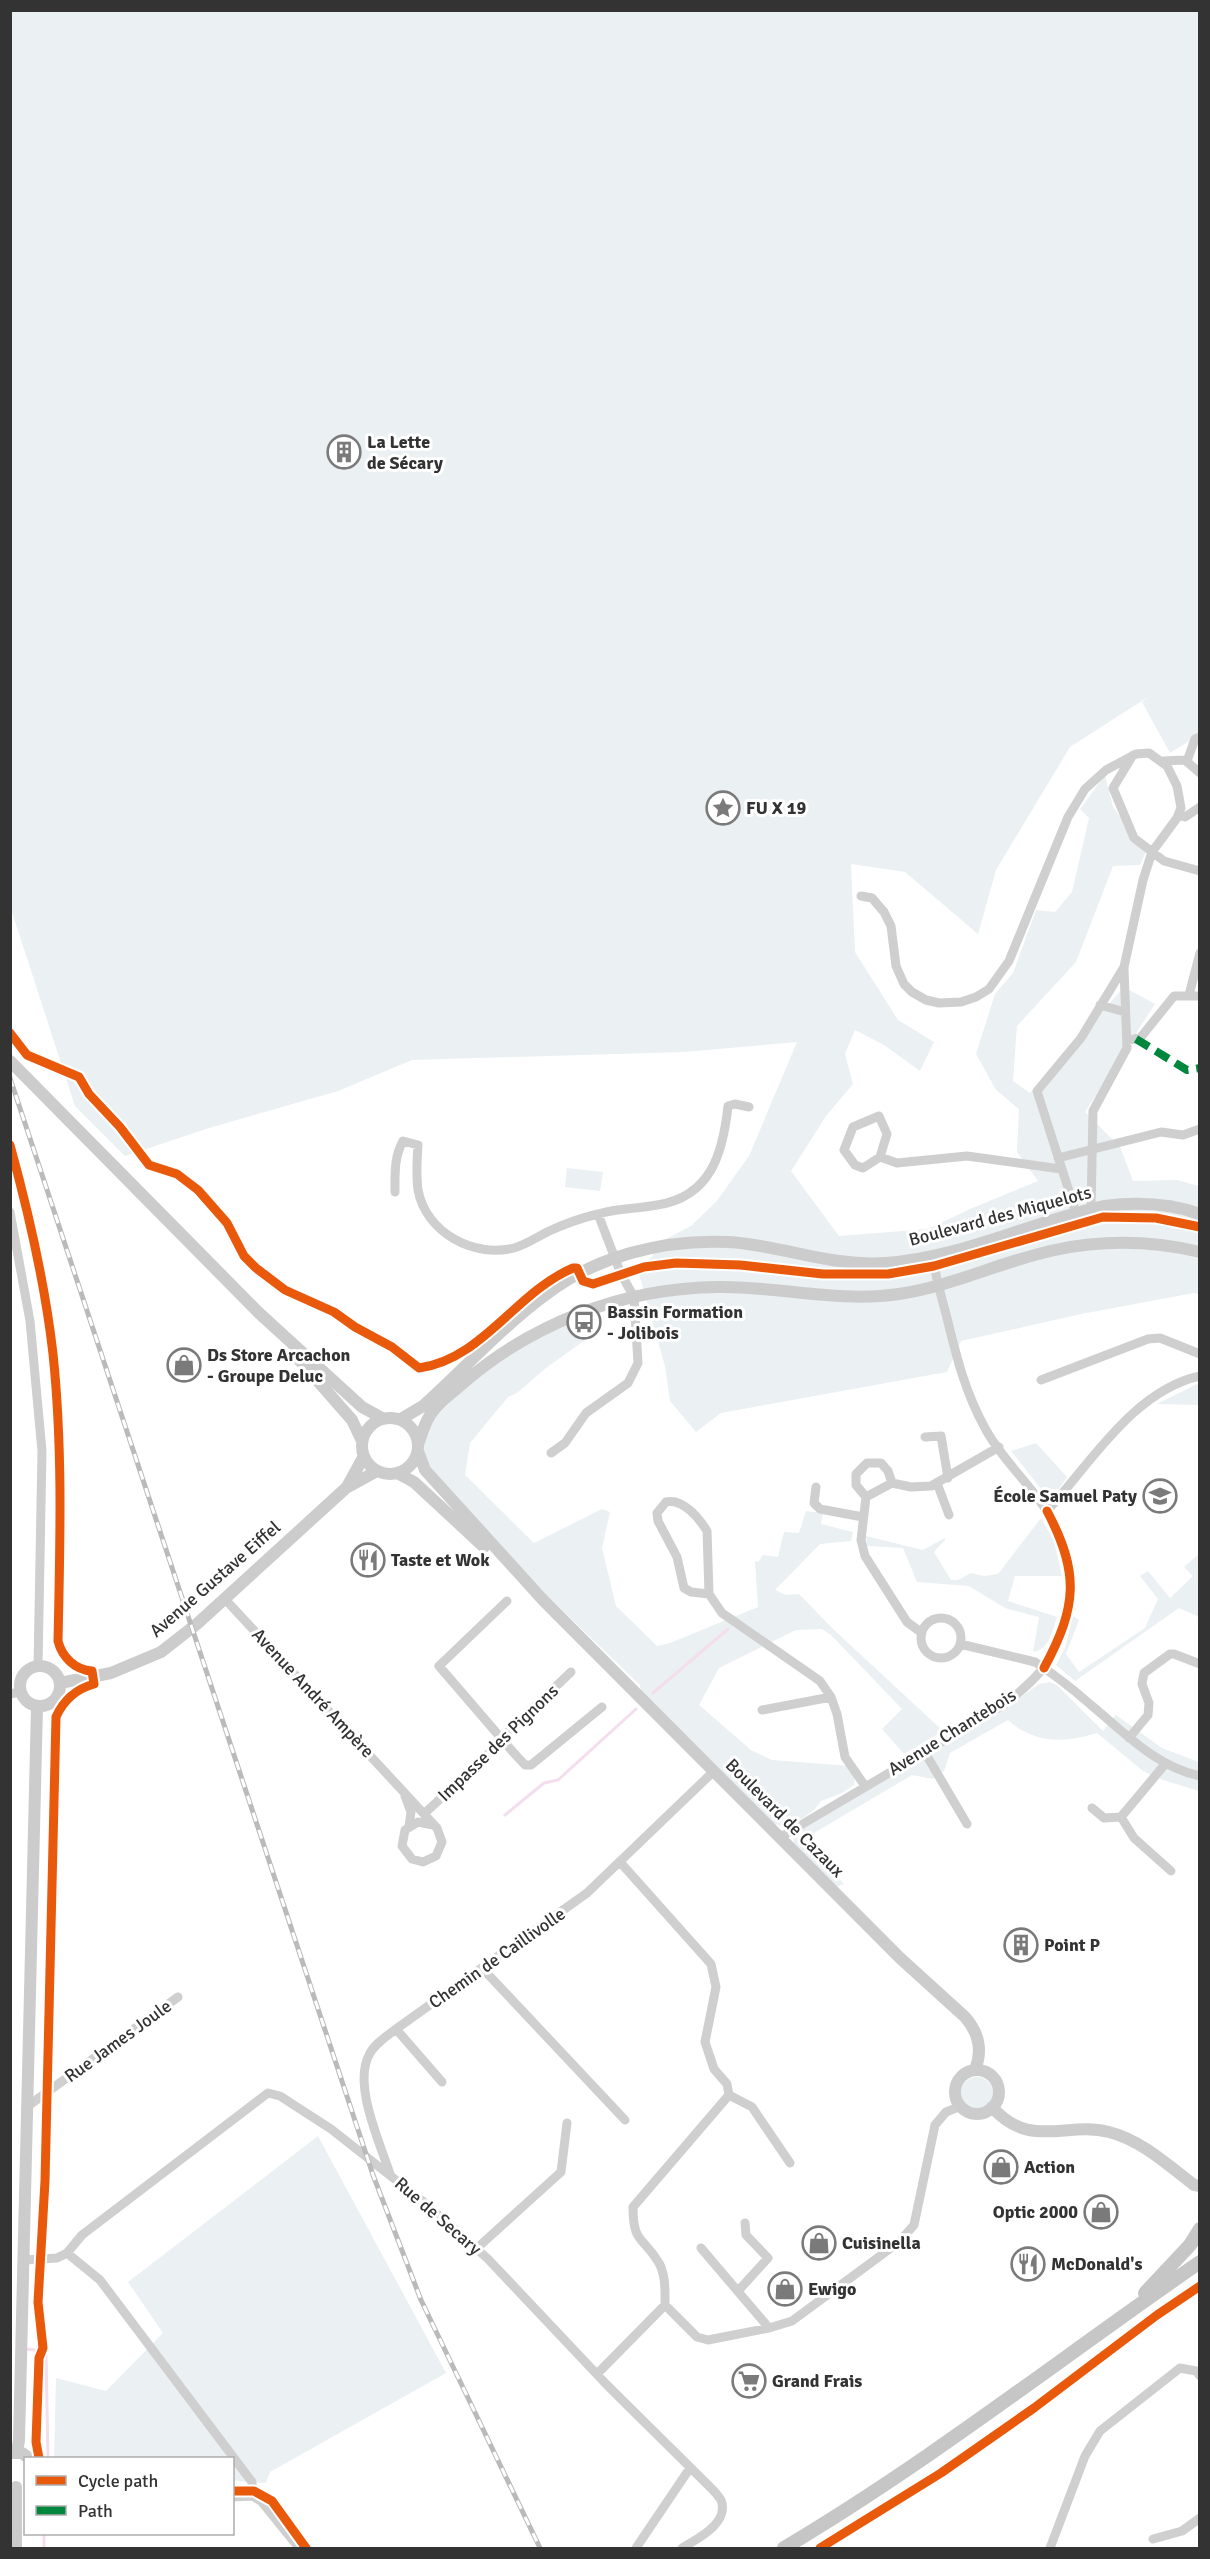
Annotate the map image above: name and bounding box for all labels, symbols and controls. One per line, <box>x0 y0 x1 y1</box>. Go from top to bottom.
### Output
place label: La Lette de Sécary <box>367 431 443 474</box>
building icon: La Lette de Sécary <box>326 434 362 470</box>
place icon: FU X 19 <box>705 790 741 826</box>
place label: FU X 19 <box>746 797 806 819</box>
street label: Boulevard des Miquelots <box>906 1181 1094 1251</box>
place label: Bassin Formation - Jolibois <box>607 1301 743 1344</box>
bus stop icon: Bassin Formation - Jolibois <box>566 1304 602 1340</box>
place label: Ds Store Arcachon - Groupe Deluc <box>207 1344 351 1387</box>
shop icon: Ds Store Arcachon - Groupe Deluc <box>166 1347 202 1383</box>
school or university icon: École Samuel Paty <box>1142 1478 1178 1514</box>
place label: École Samuel Paty <box>993 1485 1137 1507</box>
street label: Avenue Gustave Eiffel <box>145 1516 285 1642</box>
restaurant icon: Taste et Wok <box>350 1542 386 1578</box>
place label: Taste et Wok <box>391 1549 490 1571</box>
street label: Avenue André Ampère <box>247 1624 379 1762</box>
street label: Impasse des Pignons <box>433 1680 563 1806</box>
street label: Avenue Chantebois <box>884 1684 1020 1780</box>
street label: Boulevard de Cazaux <box>721 1754 849 1882</box>
street label: Chemin de Caillivolle <box>425 1903 569 2013</box>
building icon: Point P <box>1003 1927 1039 1963</box>
place label: Point P <box>1044 1934 1101 1956</box>
street label: Rue James Joule <box>60 1995 176 2087</box>
shop icon: Action <box>983 2149 1019 2185</box>
place label: Action <box>1024 2156 1075 2178</box>
street label: Rue de Secary <box>390 2172 486 2260</box>
shop icon: Optic 2000 <box>1083 2194 1119 2230</box>
place label: Optic 2000 <box>993 2201 1078 2223</box>
shop icon: Cuisinella <box>801 2225 837 2261</box>
place label: Cuisinella <box>842 2232 921 2254</box>
restaurant icon: McDonald's <box>1010 2246 1046 2282</box>
place label: McDonald's <box>1051 2253 1142 2275</box>
shop icon: Ewigo <box>767 2271 803 2307</box>
place label: Ewigo <box>808 2278 856 2300</box>
supermarket icon: Grand Frais <box>731 2363 767 2399</box>
place label: Grand Frais <box>772 2370 862 2392</box>
legend <box>24 2457 234 2535</box>
text: Cycle path <box>78 2470 158 2492</box>
text: Path <box>78 2500 113 2522</box>

